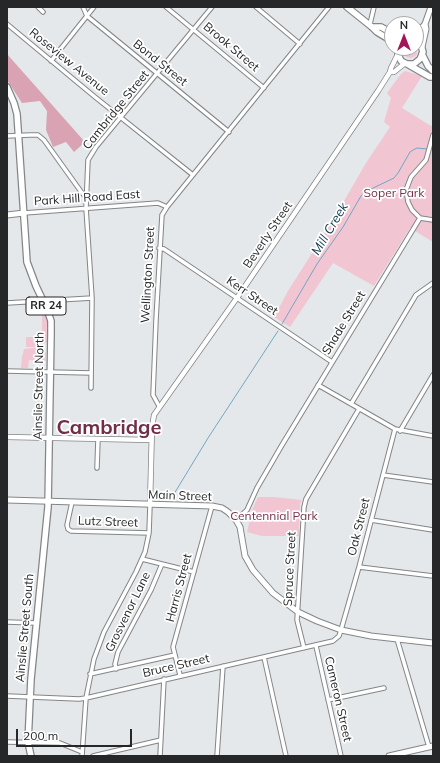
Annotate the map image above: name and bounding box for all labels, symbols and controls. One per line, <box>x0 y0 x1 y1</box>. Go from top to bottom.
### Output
north arrow <box>384 16 424 56</box>
text: N <box>400 18 408 32</box>
street label: Brook Street <box>200 19 262 75</box>
street label: Roseview Avenue <box>26 25 112 99</box>
street label: Bond Street <box>130 37 190 89</box>
street label: Cambridge Street <box>80 68 152 152</box>
park label: Soper Park <box>364 186 424 200</box>
street label: Park Hill Road East <box>34 187 140 209</box>
street label: Beverly Street <box>240 199 296 271</box>
water label: Mill Creek <box>308 200 352 258</box>
street label: Wellington Street <box>138 227 158 323</box>
street label: Kerr Street <box>224 274 280 318</box>
street label: Shade Street <box>319 289 369 357</box>
road number: RR 24 <box>26 297 66 315</box>
street label: Ainslie Street North <box>31 332 47 440</box>
district label: Cambridge <box>57 416 161 440</box>
street label: Main Street <box>148 488 212 504</box>
street label: Oak Street <box>345 497 373 557</box>
park label: Centennial Park <box>230 509 318 523</box>
street label: Lutz Street <box>78 514 138 530</box>
street label: Spruce Street <box>281 531 299 607</box>
street label: Harris Street <box>163 552 195 624</box>
street label: Grosvenor Lane <box>102 570 154 654</box>
street label: Ainslie Street South <box>13 573 37 683</box>
street label: Bruce Street <box>141 651 211 681</box>
street label: Cameron Street <box>321 655 355 743</box>
scale bar <box>18 721 134 747</box>
text: 200 m <box>23 728 58 743</box>

